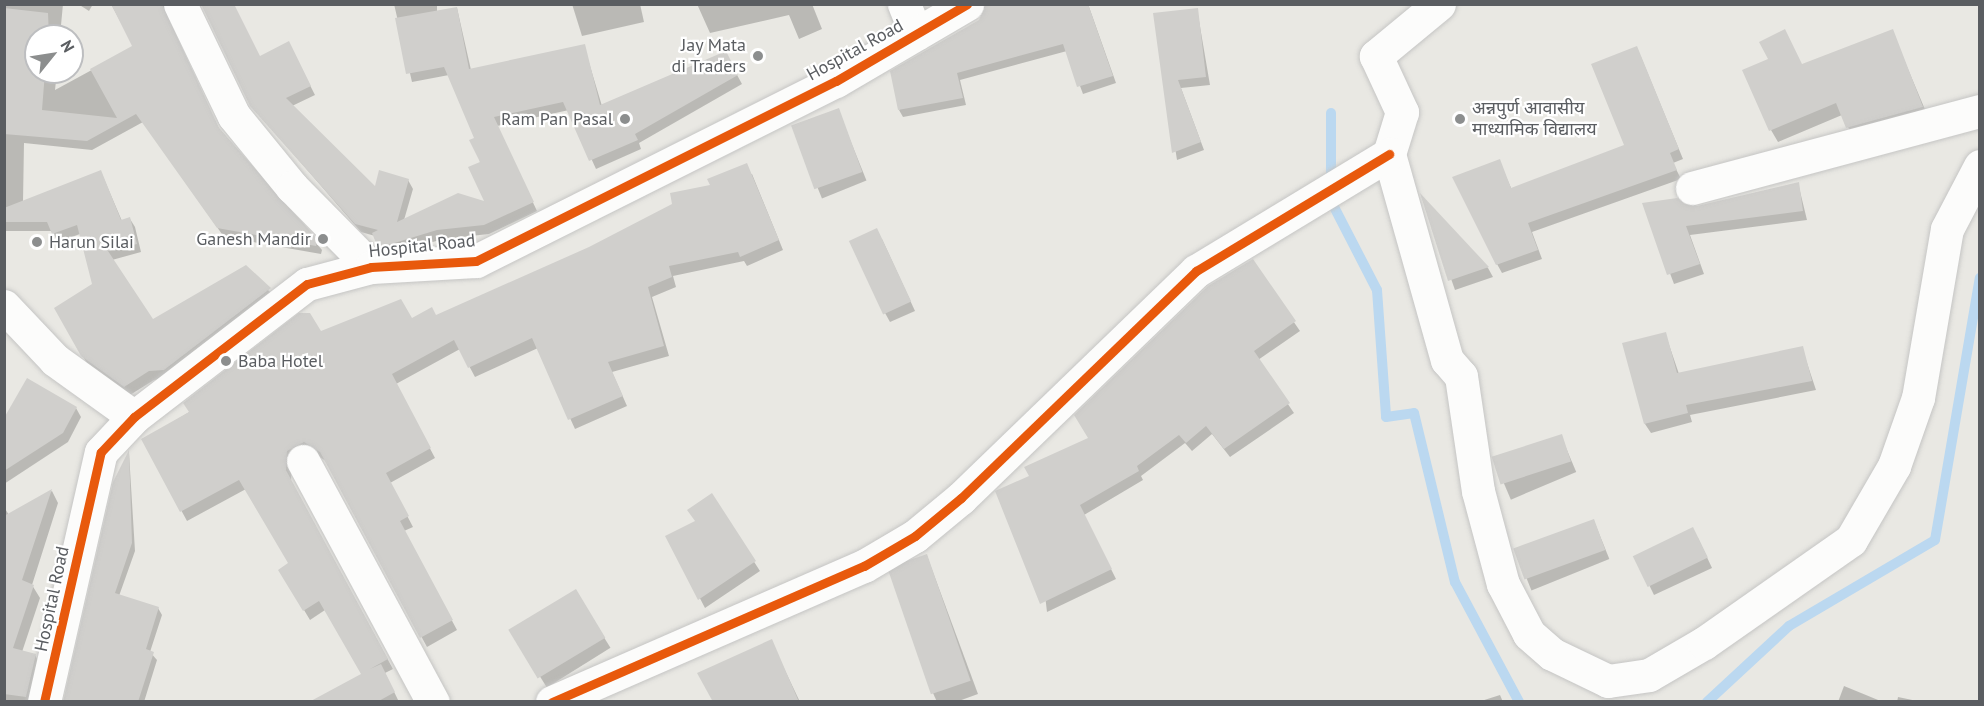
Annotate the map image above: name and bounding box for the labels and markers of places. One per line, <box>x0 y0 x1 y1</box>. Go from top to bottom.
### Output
place label: Jay Mata di Traders <box>671 35 746 78</box>
marker: Jay Mata di Traders <box>751 49 765 63</box>
place label: अन्नपुर्ण आवासीय माध्यामिक विद्यालय <box>1472 98 1597 140</box>
place label: Ram Pan Pasal <box>501 108 613 130</box>
marker: Ram Pan Pasal <box>618 112 632 126</box>
marker: अन्नपुर्ण आवासीय माध्यामिक विद्यालय <box>1453 112 1467 126</box>
place label: Ganesh Mandir <box>196 228 311 250</box>
place label: Harun Silai <box>49 231 134 253</box>
marker: Ganesh Mandir <box>316 232 330 246</box>
marker: Harun Silai <box>30 235 44 249</box>
place label: Baba Hotel <box>238 350 323 372</box>
marker: Baba Hotel <box>219 354 233 368</box>

